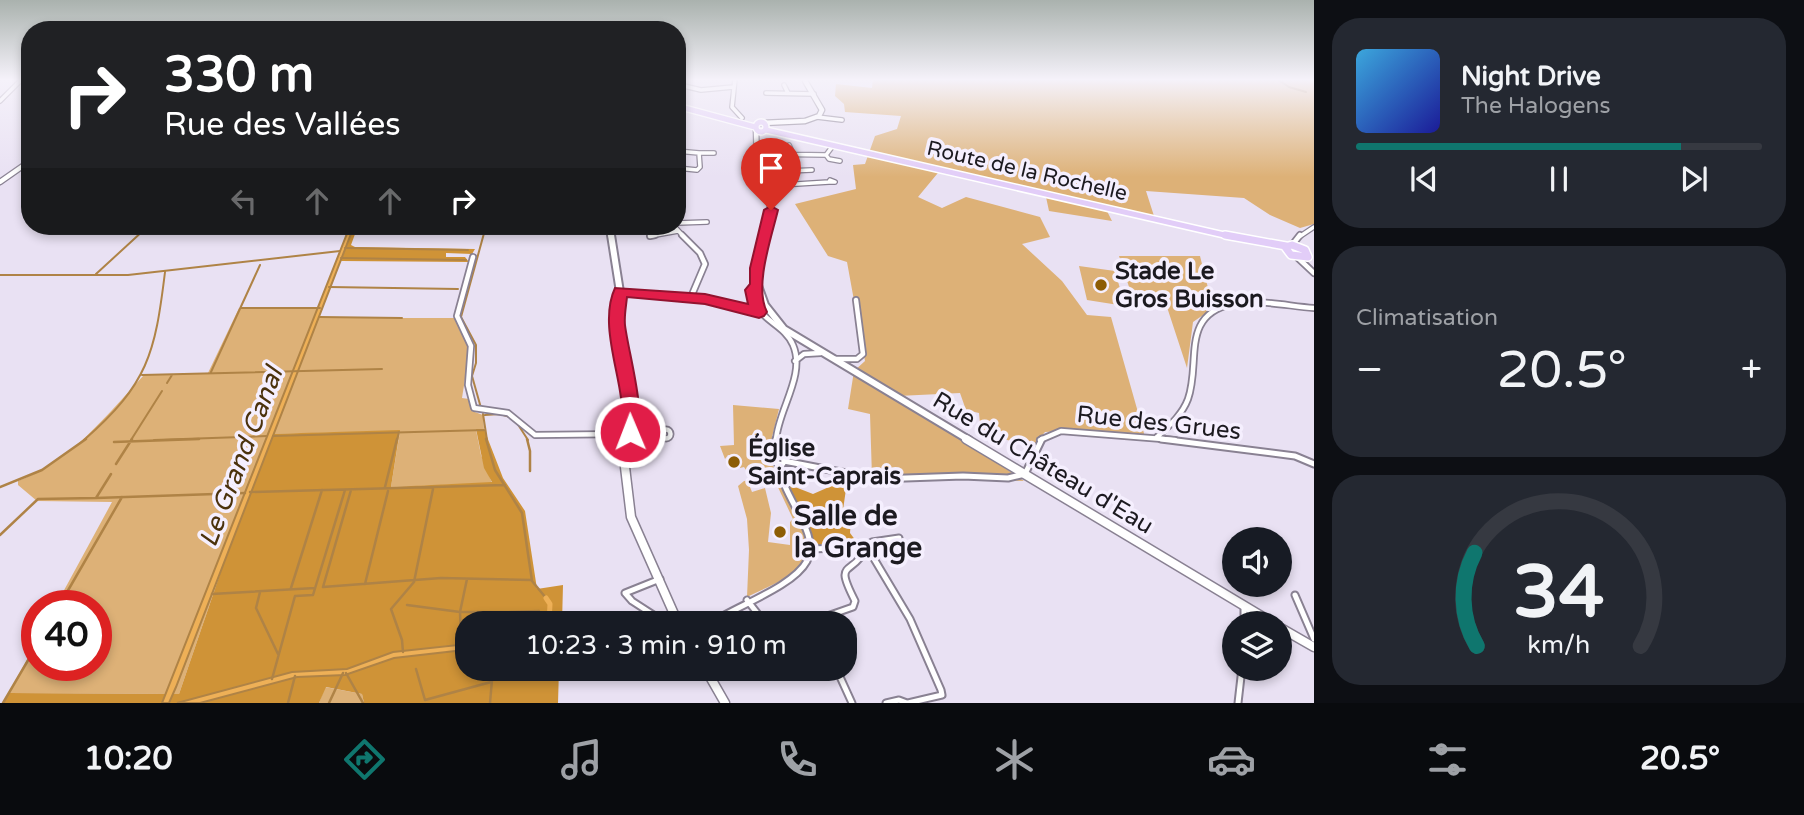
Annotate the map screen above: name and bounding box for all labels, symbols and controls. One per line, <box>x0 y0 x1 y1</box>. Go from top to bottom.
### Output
text: 330 m <box>164 46 314 105</box>
icon: right <box>49 49 140 140</box>
text: Night Drive <box>1461 61 1601 92</box>
text: The Halogens <box>1461 92 1610 120</box>
text: Rue des Vallées <box>164 106 401 144</box>
street label: Route de la Rochelle <box>924 136 1130 206</box>
pin <box>741 138 801 210</box>
icon: arrive <box>752 149 790 187</box>
icon: previous <box>1405 160 1443 198</box>
icon: pause <box>1540 160 1578 198</box>
icon: next <box>1675 160 1713 198</box>
icon: left <box>225 182 263 220</box>
icon: ahead <box>298 182 336 220</box>
icon: ahead <box>371 182 409 220</box>
icon: right <box>444 182 482 220</box>
place label: Stade Le Gros Buisson <box>1115 257 1264 314</box>
marker: Stade Le Gros Buisson <box>1093 277 1109 293</box>
text: Climatisation <box>1356 304 1498 332</box>
text: 20.5° <box>1497 339 1627 402</box>
text: − <box>1356 347 1383 393</box>
text: + <box>1741 347 1762 393</box>
water label: Le Grand Canal <box>193 360 291 551</box>
street label: Rue du Château d'Eau <box>927 386 1159 540</box>
position arrow <box>593 395 667 469</box>
street label: Rue des Grues <box>1075 400 1243 446</box>
place label: Église Saint-Caprais <box>748 433 901 491</box>
marker: Église Saint-Caprais <box>726 454 742 470</box>
place label: Salle de la Grange <box>794 499 922 565</box>
marker: Salle de la Grange <box>772 524 788 540</box>
map controls <box>1222 527 1292 681</box>
button: sound <box>1222 527 1292 597</box>
text: 34 <box>1513 549 1605 637</box>
speed limit sign: 40 <box>21 590 112 681</box>
button: layers <box>1222 611 1292 681</box>
text: 10:23 · 3 min · 910 m <box>525 630 787 661</box>
text: km/h <box>1528 630 1590 660</box>
icon: directions <box>340 735 389 784</box>
icon: music <box>557 735 606 784</box>
icon: phone <box>773 735 822 784</box>
icon: climate <box>990 735 1039 784</box>
icon: car <box>1207 735 1256 784</box>
icon: filters <box>1423 735 1472 784</box>
text: 10:20 <box>84 740 173 778</box>
text: 20.5° <box>1640 740 1720 778</box>

